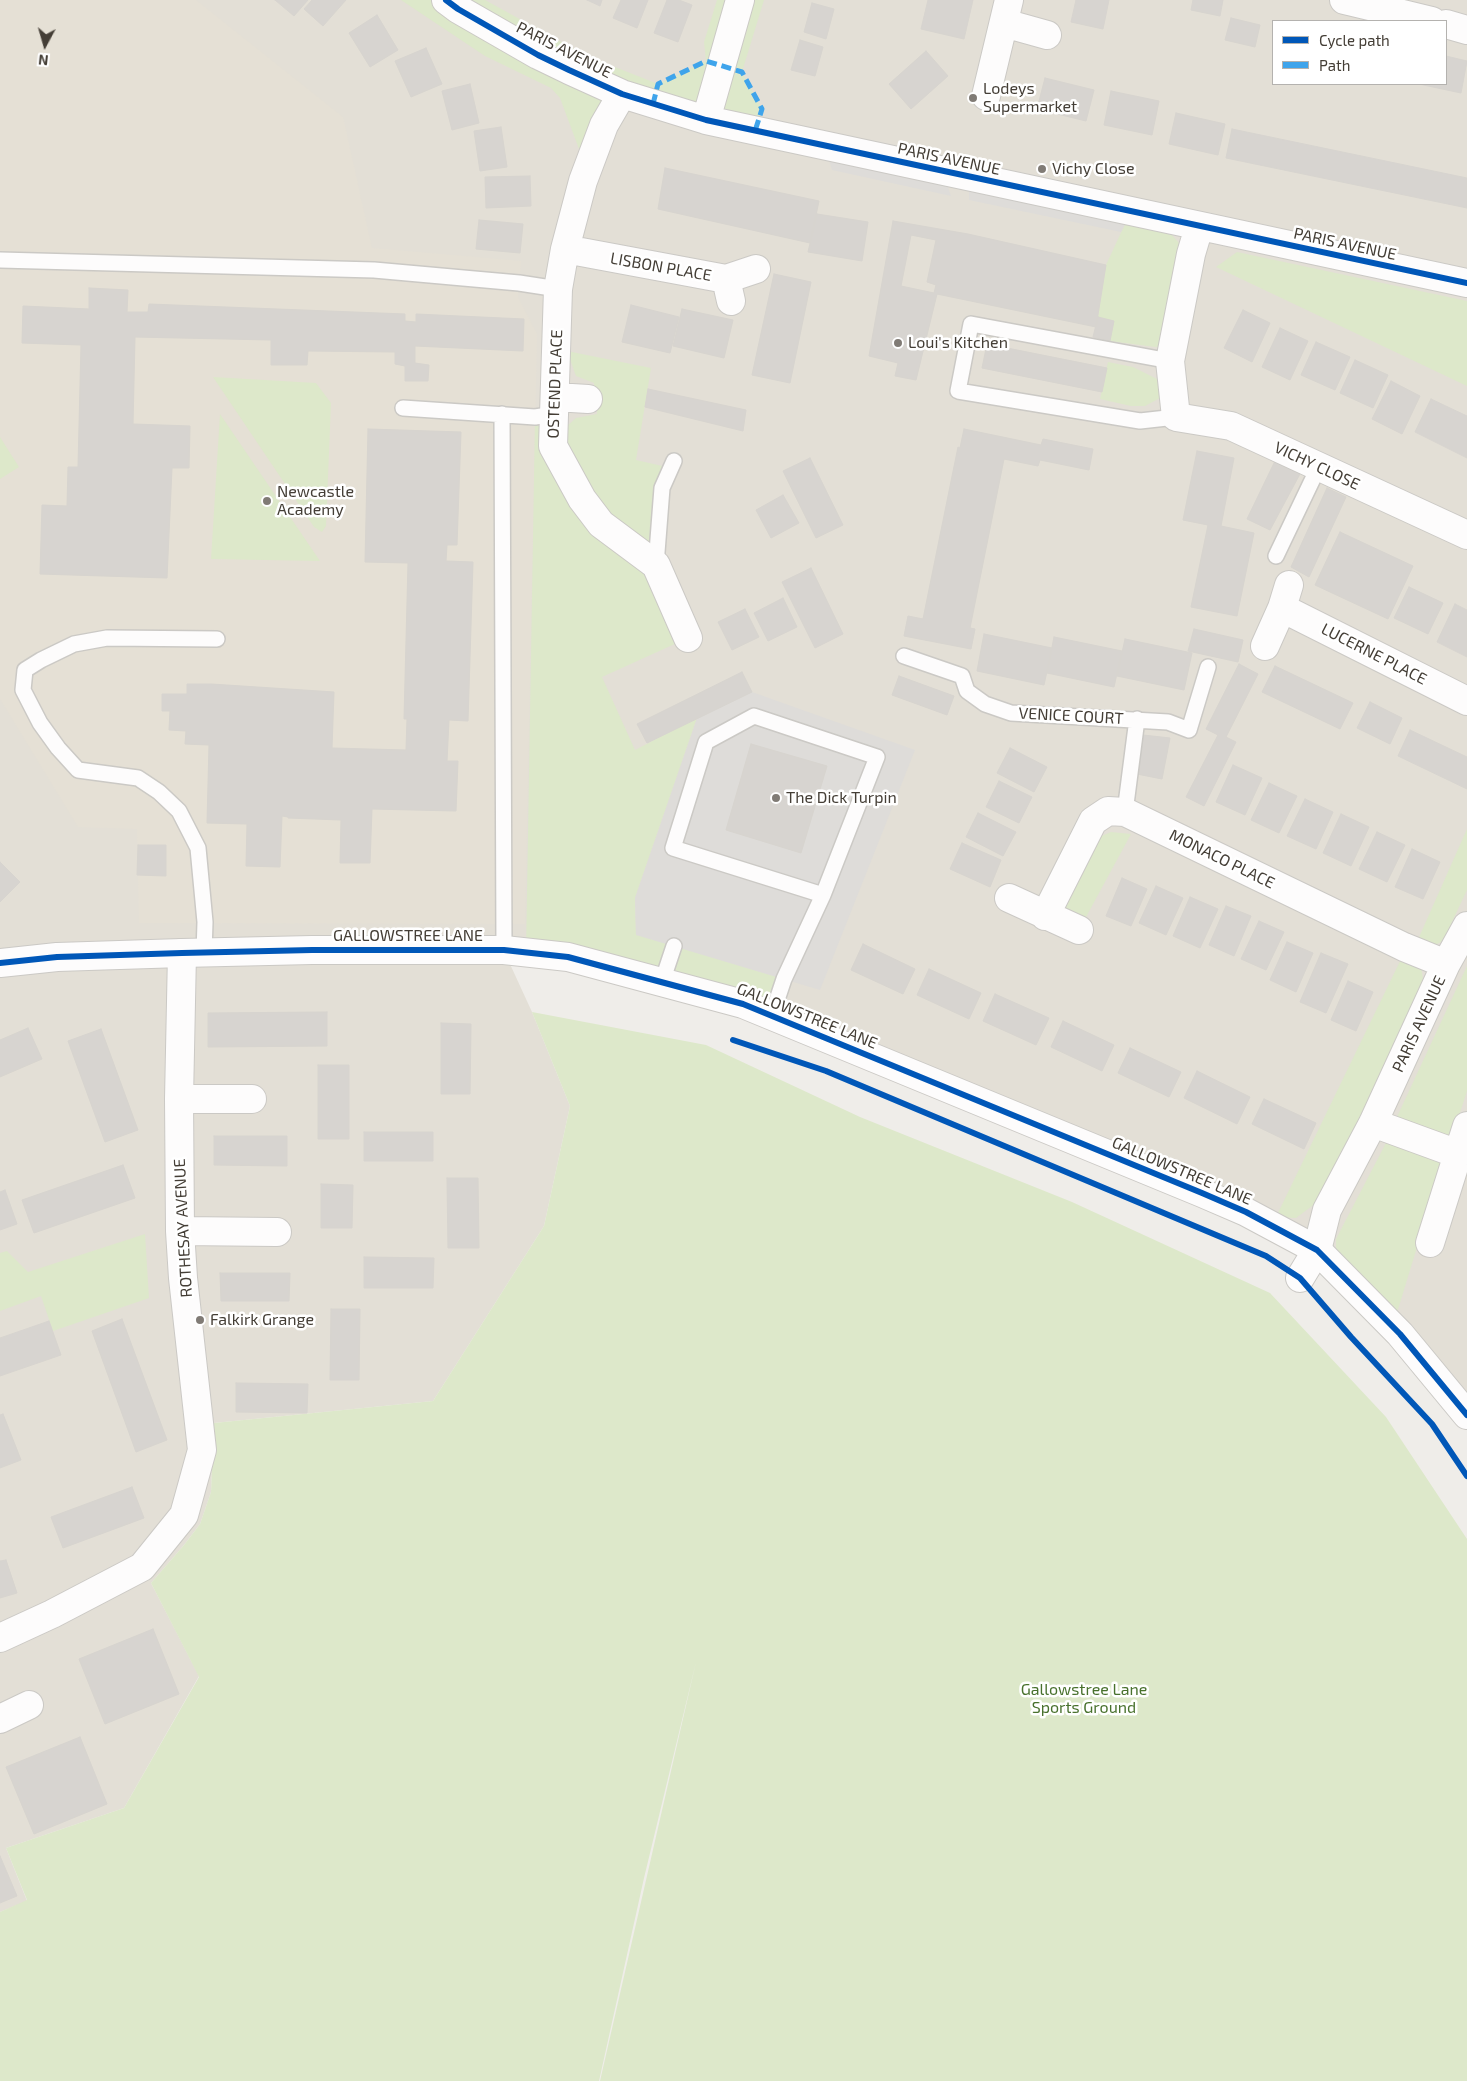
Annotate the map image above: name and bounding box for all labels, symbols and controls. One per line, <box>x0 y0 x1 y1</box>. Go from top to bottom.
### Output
street label: PARIS AVENUE <box>513 18 615 82</box>
north arrow <box>20 20 70 70</box>
legend <box>1272 20 1447 85</box>
text: Cycle path <box>1319 31 1390 49</box>
text: N <box>37 51 49 69</box>
text: Path <box>1319 56 1350 74</box>
place label: Lodeys Supermarket <box>983 79 1077 117</box>
marker: Lodeys Supermarket <box>967 92 979 104</box>
street label: PARIS AVENUE <box>896 139 1002 179</box>
place label: Vichy Close <box>1052 159 1135 179</box>
marker: Vichy Close <box>1036 163 1048 175</box>
street label: PARIS AVENUE <box>1292 224 1398 264</box>
street label: LISBON PLACE <box>609 249 713 285</box>
street label: OSTEND PLACE <box>544 329 566 439</box>
place label: Loui's Kitchen <box>908 333 1008 353</box>
marker: Loui's Kitchen <box>892 337 904 349</box>
street label: VICHY CLOSE <box>1271 438 1363 494</box>
place label: Newcastle Academy <box>277 482 354 520</box>
marker: Newcastle Academy <box>261 495 273 507</box>
street label: LUCERNE PLACE <box>1318 619 1430 689</box>
street label: VENICE COURT <box>1018 704 1124 728</box>
place label: The Dick Turpin <box>786 788 897 808</box>
marker: The Dick Turpin <box>770 792 782 804</box>
street label: MONACO PLACE <box>1166 825 1278 893</box>
street label: GALLOWSTREE LANE <box>333 926 483 946</box>
street label: PARIS AVENUE <box>1388 973 1450 1075</box>
street label: GALLOWSTREE LANE <box>734 979 880 1053</box>
street label: GALLOWSTREE LANE <box>1109 1133 1255 1209</box>
street label: ROTHESAY AVENUE <box>170 1158 196 1298</box>
place label: Falkirk Grange <box>210 1310 314 1330</box>
marker: Falkirk Grange <box>194 1314 206 1326</box>
park label: Gallowstree Lane Sports Ground <box>1021 1680 1147 1718</box>

